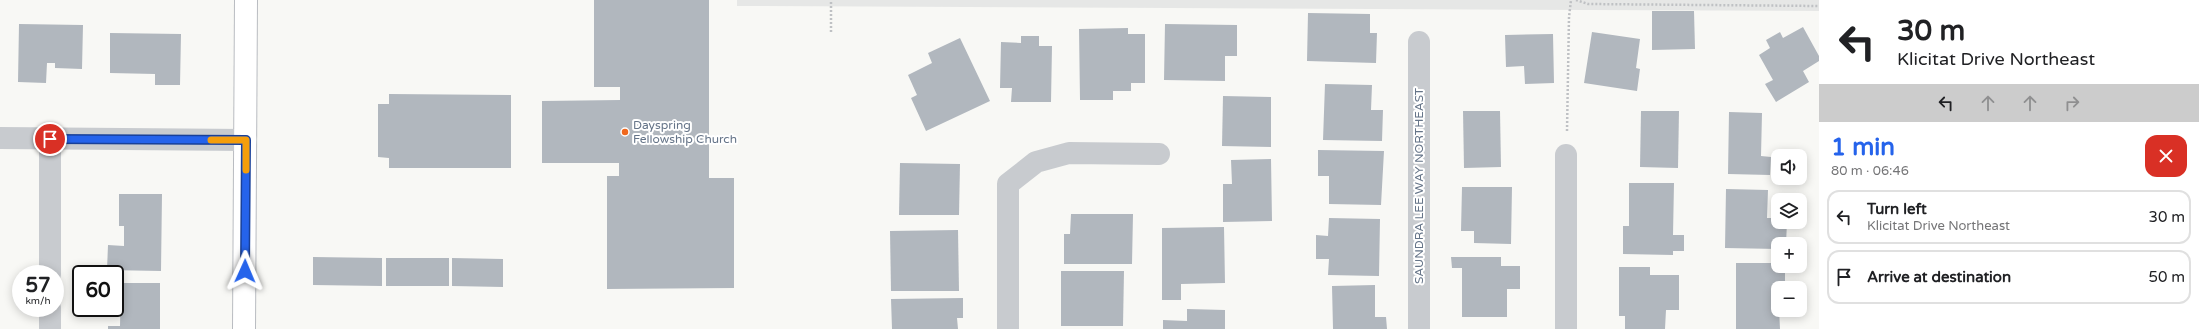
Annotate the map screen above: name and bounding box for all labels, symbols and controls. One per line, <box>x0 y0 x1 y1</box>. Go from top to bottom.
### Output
text: 30 m <box>1897 14 1965 48</box>
icon: left <box>1831 16 1883 68</box>
text: Klicitat Drive Northeast <box>1897 48 2095 70</box>
street label: SAUNDRA LEE WAY NORTHEAST <box>1412 87 1426 284</box>
icon: left <box>1935 92 1957 114</box>
icon: ahead <box>1977 92 1999 114</box>
icon: ahead <box>2019 92 2041 114</box>
icon: right <box>2061 92 2083 114</box>
place label: Dayspring Fellowship Church <box>633 118 737 146</box>
pin <box>33 122 67 156</box>
marker: Dayspring Fellowship Church <box>620 127 630 137</box>
icon: arrive <box>39 128 61 150</box>
text: 1 min <box>1831 133 1895 162</box>
button: close <box>2145 135 2187 177</box>
map controls <box>1771 149 1807 317</box>
button: sound <box>1771 149 1807 185</box>
text: 80 m · 06:46 <box>1831 163 1909 179</box>
button: layers <box>1771 193 1807 229</box>
text: Turn left <box>1867 200 1927 218</box>
icon: left <box>1833 206 1855 228</box>
text: 30 m <box>2148 208 2185 226</box>
text: Klicitat Drive Northeast <box>1867 218 2010 234</box>
button: + <box>1771 237 1807 273</box>
position arrow <box>224 250 266 292</box>
speed limit sign: 60 <box>72 265 124 317</box>
icon: arrive <box>1833 266 1855 288</box>
text: Arrive at destination <box>1867 268 2011 286</box>
text: 50 m <box>2148 268 2185 286</box>
text: 57 <box>25 274 51 298</box>
button: − <box>1771 281 1807 317</box>
text: km/h <box>25 295 51 307</box>

